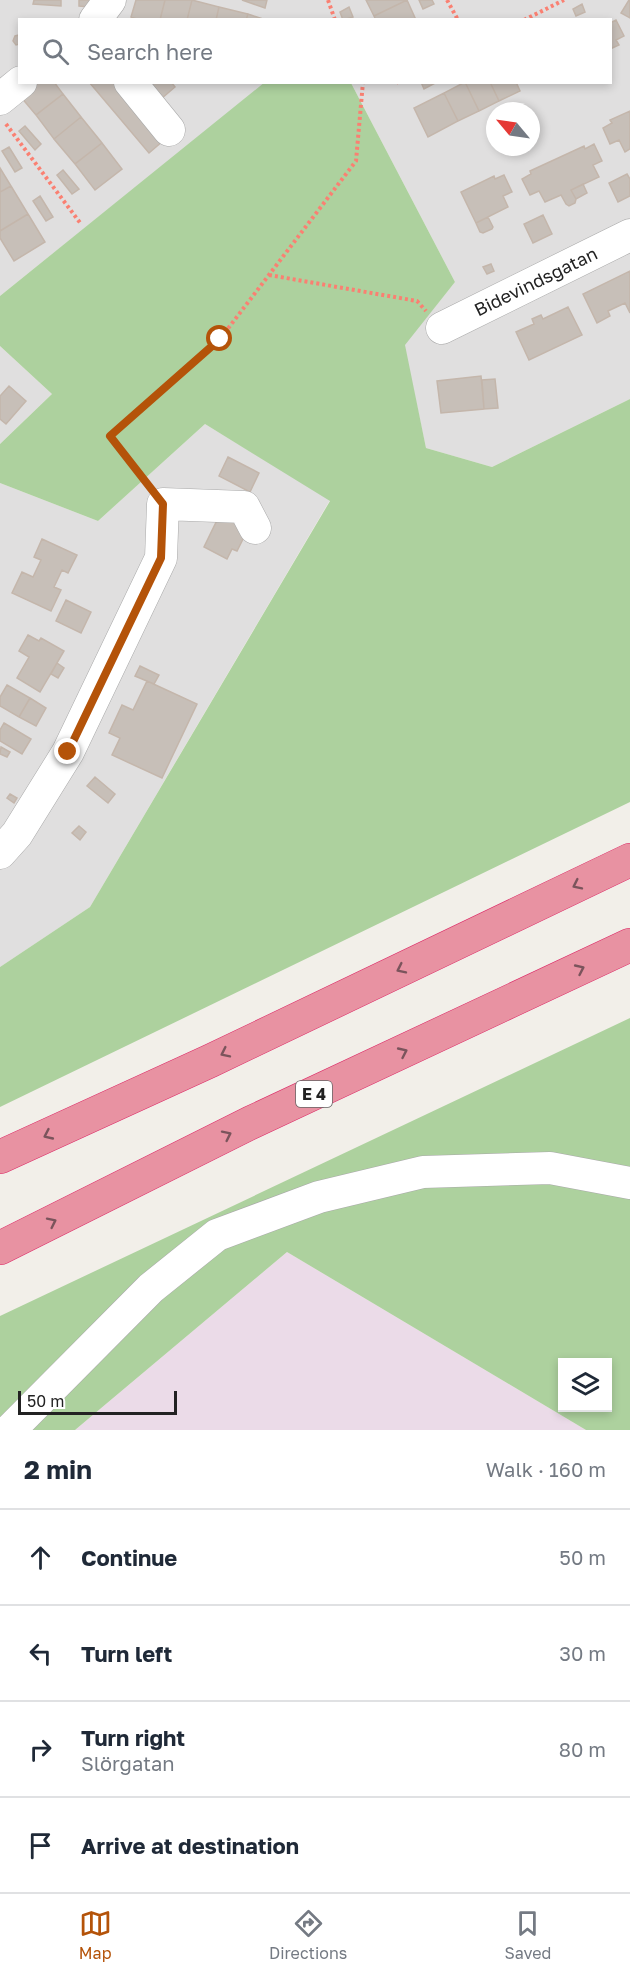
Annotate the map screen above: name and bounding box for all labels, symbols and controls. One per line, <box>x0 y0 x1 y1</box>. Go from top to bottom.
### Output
search box <box>18 18 612 84</box>
icon: search <box>39 35 72 68</box>
text: Search here <box>87 38 213 65</box>
north arrow <box>486 102 540 156</box>
street label: Bidevindsgatan <box>470 242 601 320</box>
route start <box>206 325 232 351</box>
route end <box>54 738 80 764</box>
one-way arrow <box>573 878 584 889</box>
one-way arrow <box>397 962 408 974</box>
one-way arrow <box>573 964 584 976</box>
one-way arrow <box>221 1046 232 1058</box>
one-way arrow <box>397 1047 408 1059</box>
road number: E 4 <box>296 1081 332 1107</box>
one-way arrow <box>44 1127 55 1139</box>
one-way arrow <box>221 1130 232 1142</box>
one-way arrow <box>46 1217 57 1229</box>
map controls <box>558 1358 612 1412</box>
button: layers <box>558 1358 612 1412</box>
scale bar <box>18 1388 177 1416</box>
text: 50 m <box>27 1391 64 1411</box>
text: 2 min <box>24 1454 92 1485</box>
text: Walk · 160 m <box>486 1457 606 1481</box>
icon: ahead <box>24 1541 57 1574</box>
text: Continue <box>81 1544 177 1571</box>
text: 50 m <box>559 1545 606 1569</box>
icon: left <box>24 1637 57 1670</box>
text: Turn left <box>81 1640 172 1667</box>
text: 30 m <box>559 1641 606 1665</box>
text: Turn right <box>81 1724 185 1751</box>
icon: right <box>24 1733 57 1766</box>
text: 80 m <box>559 1737 606 1761</box>
text: Slörgatan <box>81 1751 175 1775</box>
icon: arrive <box>24 1829 57 1862</box>
text: Arrive at destination <box>81 1832 299 1859</box>
tab: Map <box>79 1907 112 1963</box>
tab: Directions <box>269 1907 347 1963</box>
tab: Saved <box>505 1907 551 1963</box>

